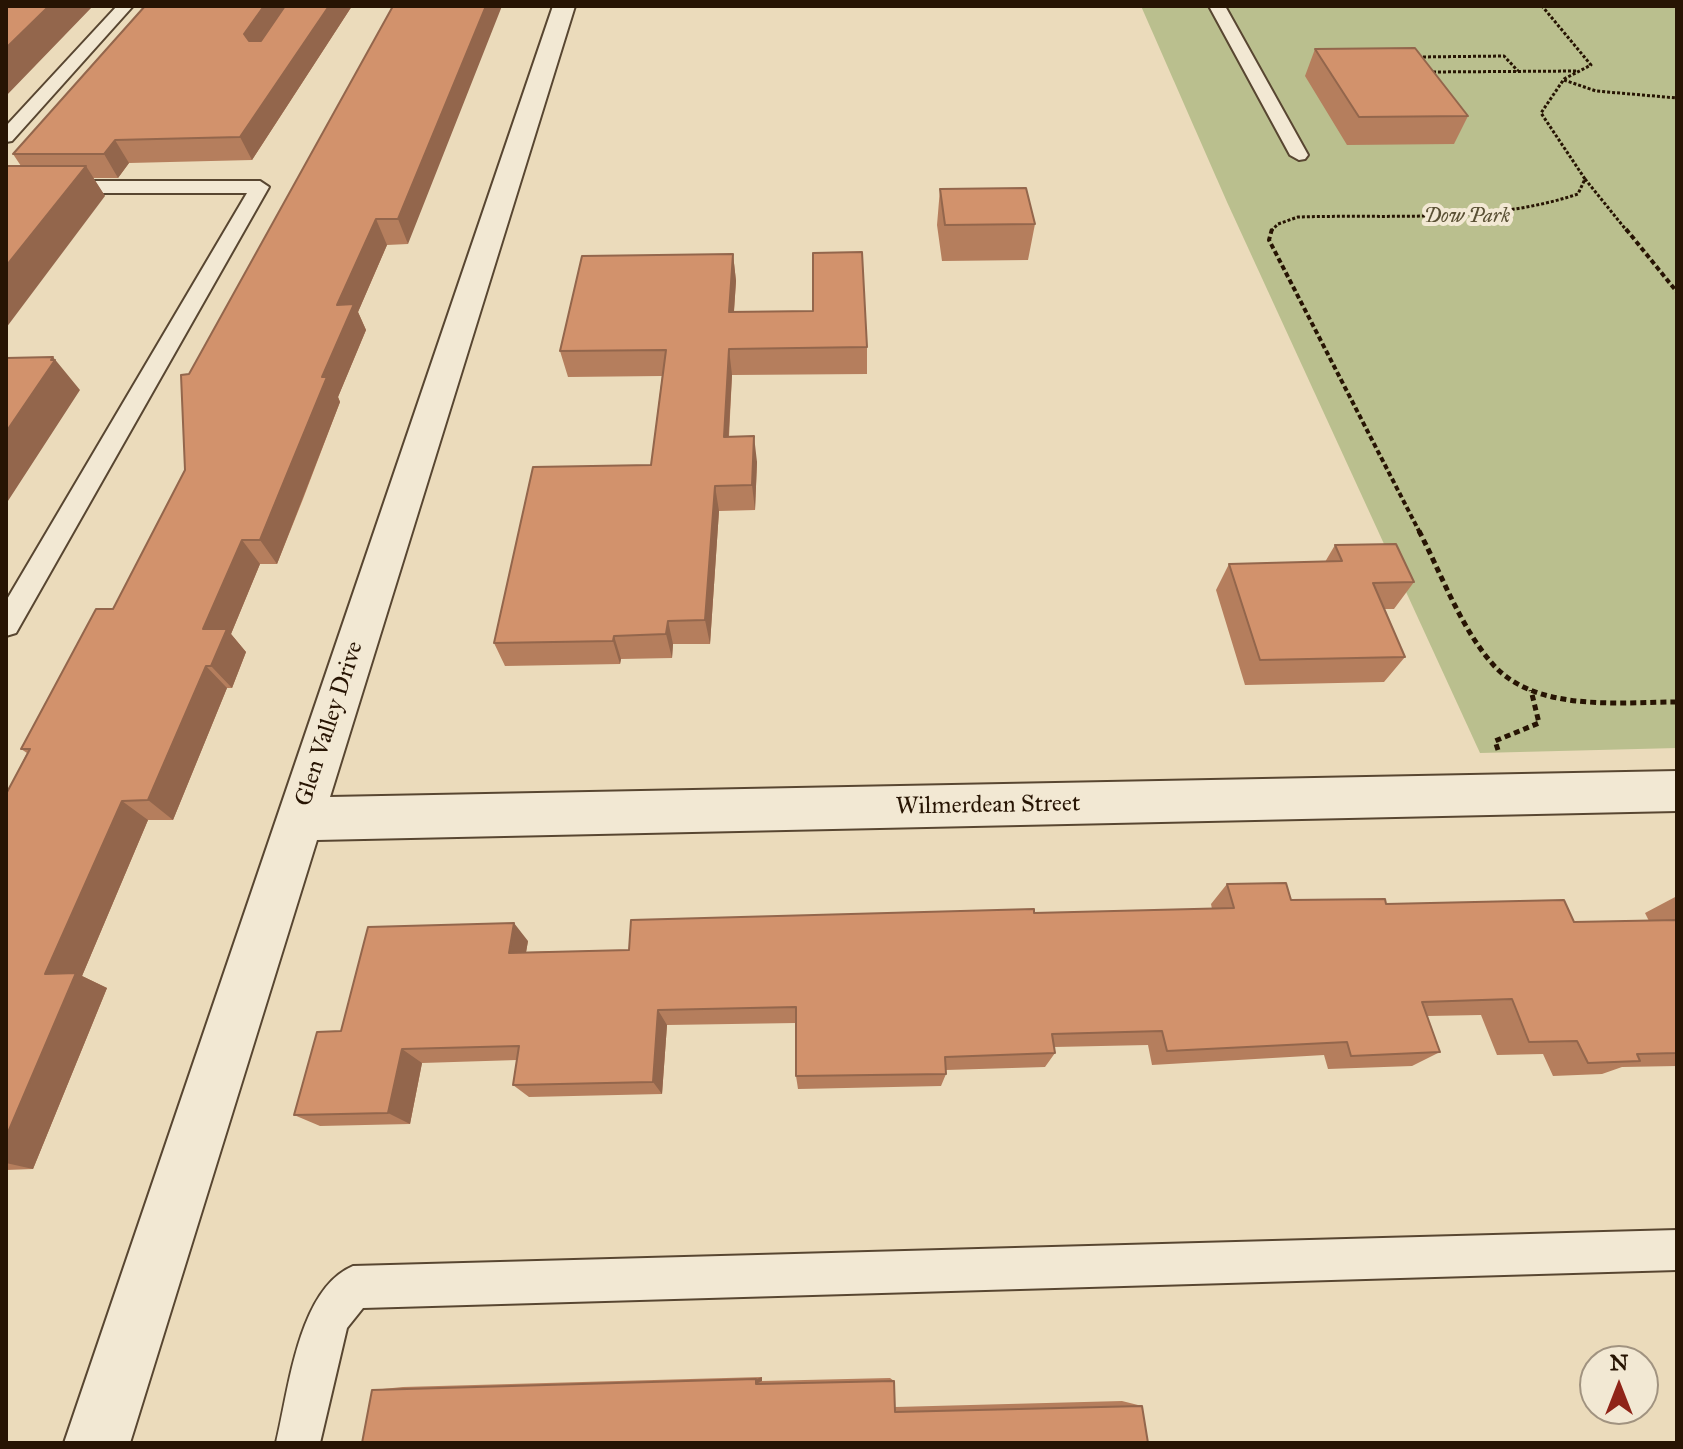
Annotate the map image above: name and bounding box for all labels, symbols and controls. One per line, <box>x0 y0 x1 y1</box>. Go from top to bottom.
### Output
park label: Dow Park <box>1424 205 1510 229</box>
street label: Glen Valley Drive <box>290 638 370 810</box>
street label: Wilmerdean Street <box>895 790 1081 822</box>
north arrow <box>1579 1345 1659 1425</box>
text: N <box>1610 1349 1628 1376</box>

